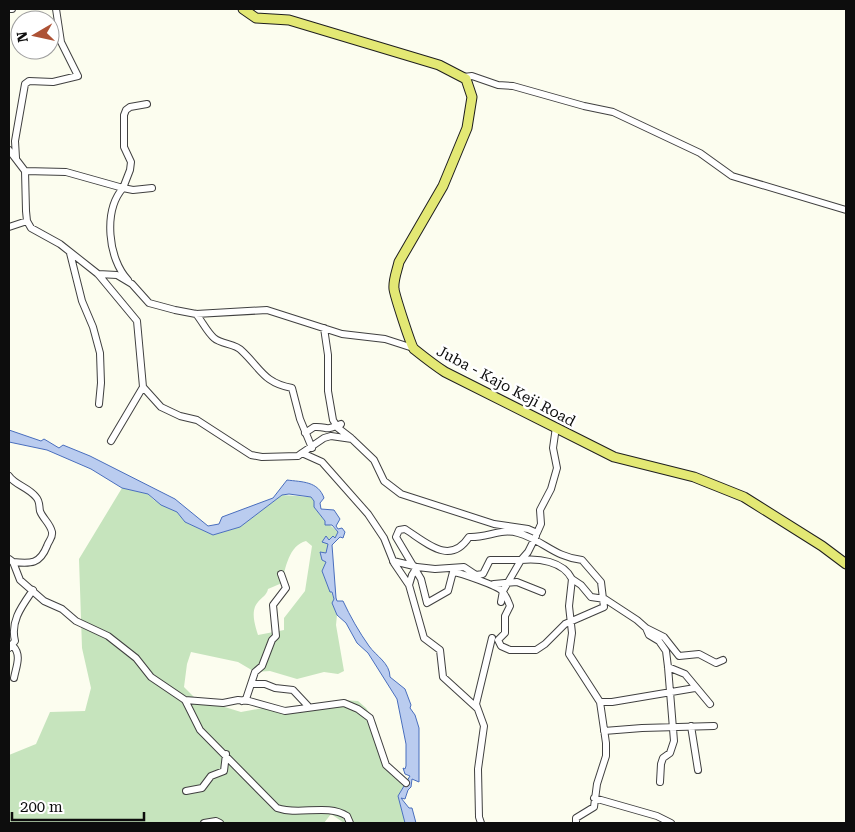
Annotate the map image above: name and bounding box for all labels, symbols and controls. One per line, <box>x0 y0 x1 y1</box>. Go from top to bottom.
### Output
north arrow <box>10 10 60 60</box>
text: N <box>13 30 31 44</box>
street label: Juba - Kajo Keji Road <box>434 342 579 430</box>
scale bar <box>12 790 145 822</box>
text: 200 m <box>20 798 63 816</box>

